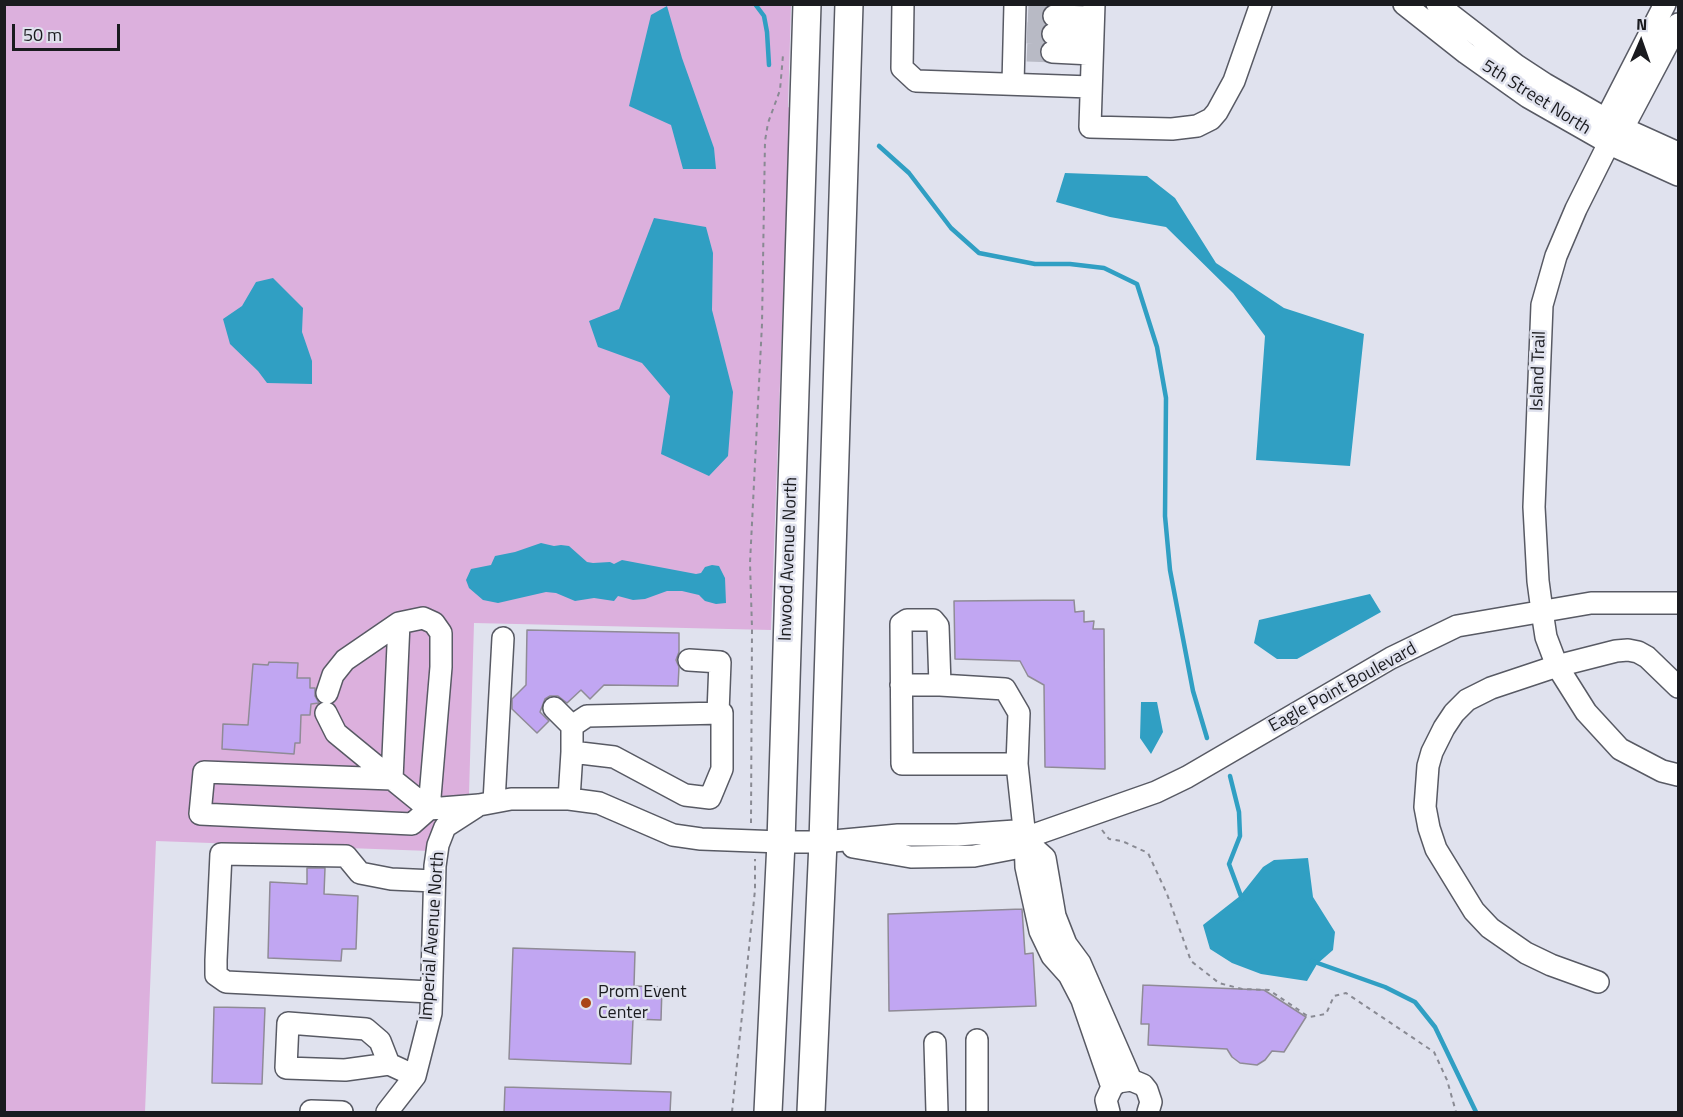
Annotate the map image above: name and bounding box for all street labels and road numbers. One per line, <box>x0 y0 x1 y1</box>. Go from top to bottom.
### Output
street label: 5th Street North <box>1478 56 1594 140</box>
street label: Island Trail <box>1527 330 1551 412</box>
street label: Inwood Avenue North <box>775 477 803 641</box>
street label: Eagle Point Boulevard <box>1265 638 1421 738</box>
street label: Imperial Avenue North <box>416 851 450 1021</box>

